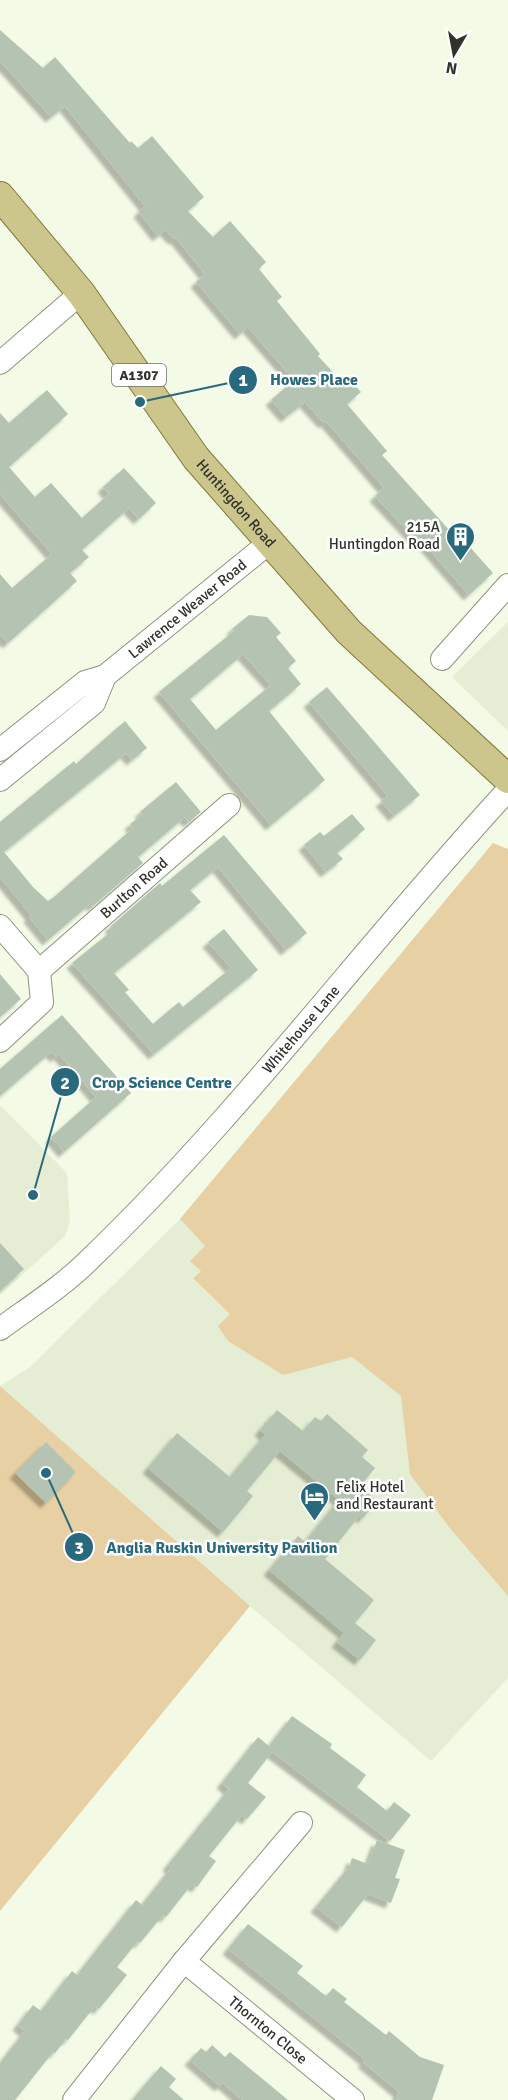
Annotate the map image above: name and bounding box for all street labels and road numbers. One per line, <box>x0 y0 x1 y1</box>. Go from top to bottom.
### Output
road number: A1307 <box>112 364 166 386</box>
street label: Huntingdon Road <box>192 456 280 551</box>
street label: Lawrence Weaver Road <box>125 556 250 662</box>
street label: Burlton Road <box>97 854 171 922</box>
street label: Whitehouse Lane <box>258 982 343 1077</box>
street label: Thornton Close <box>225 1992 311 2068</box>

